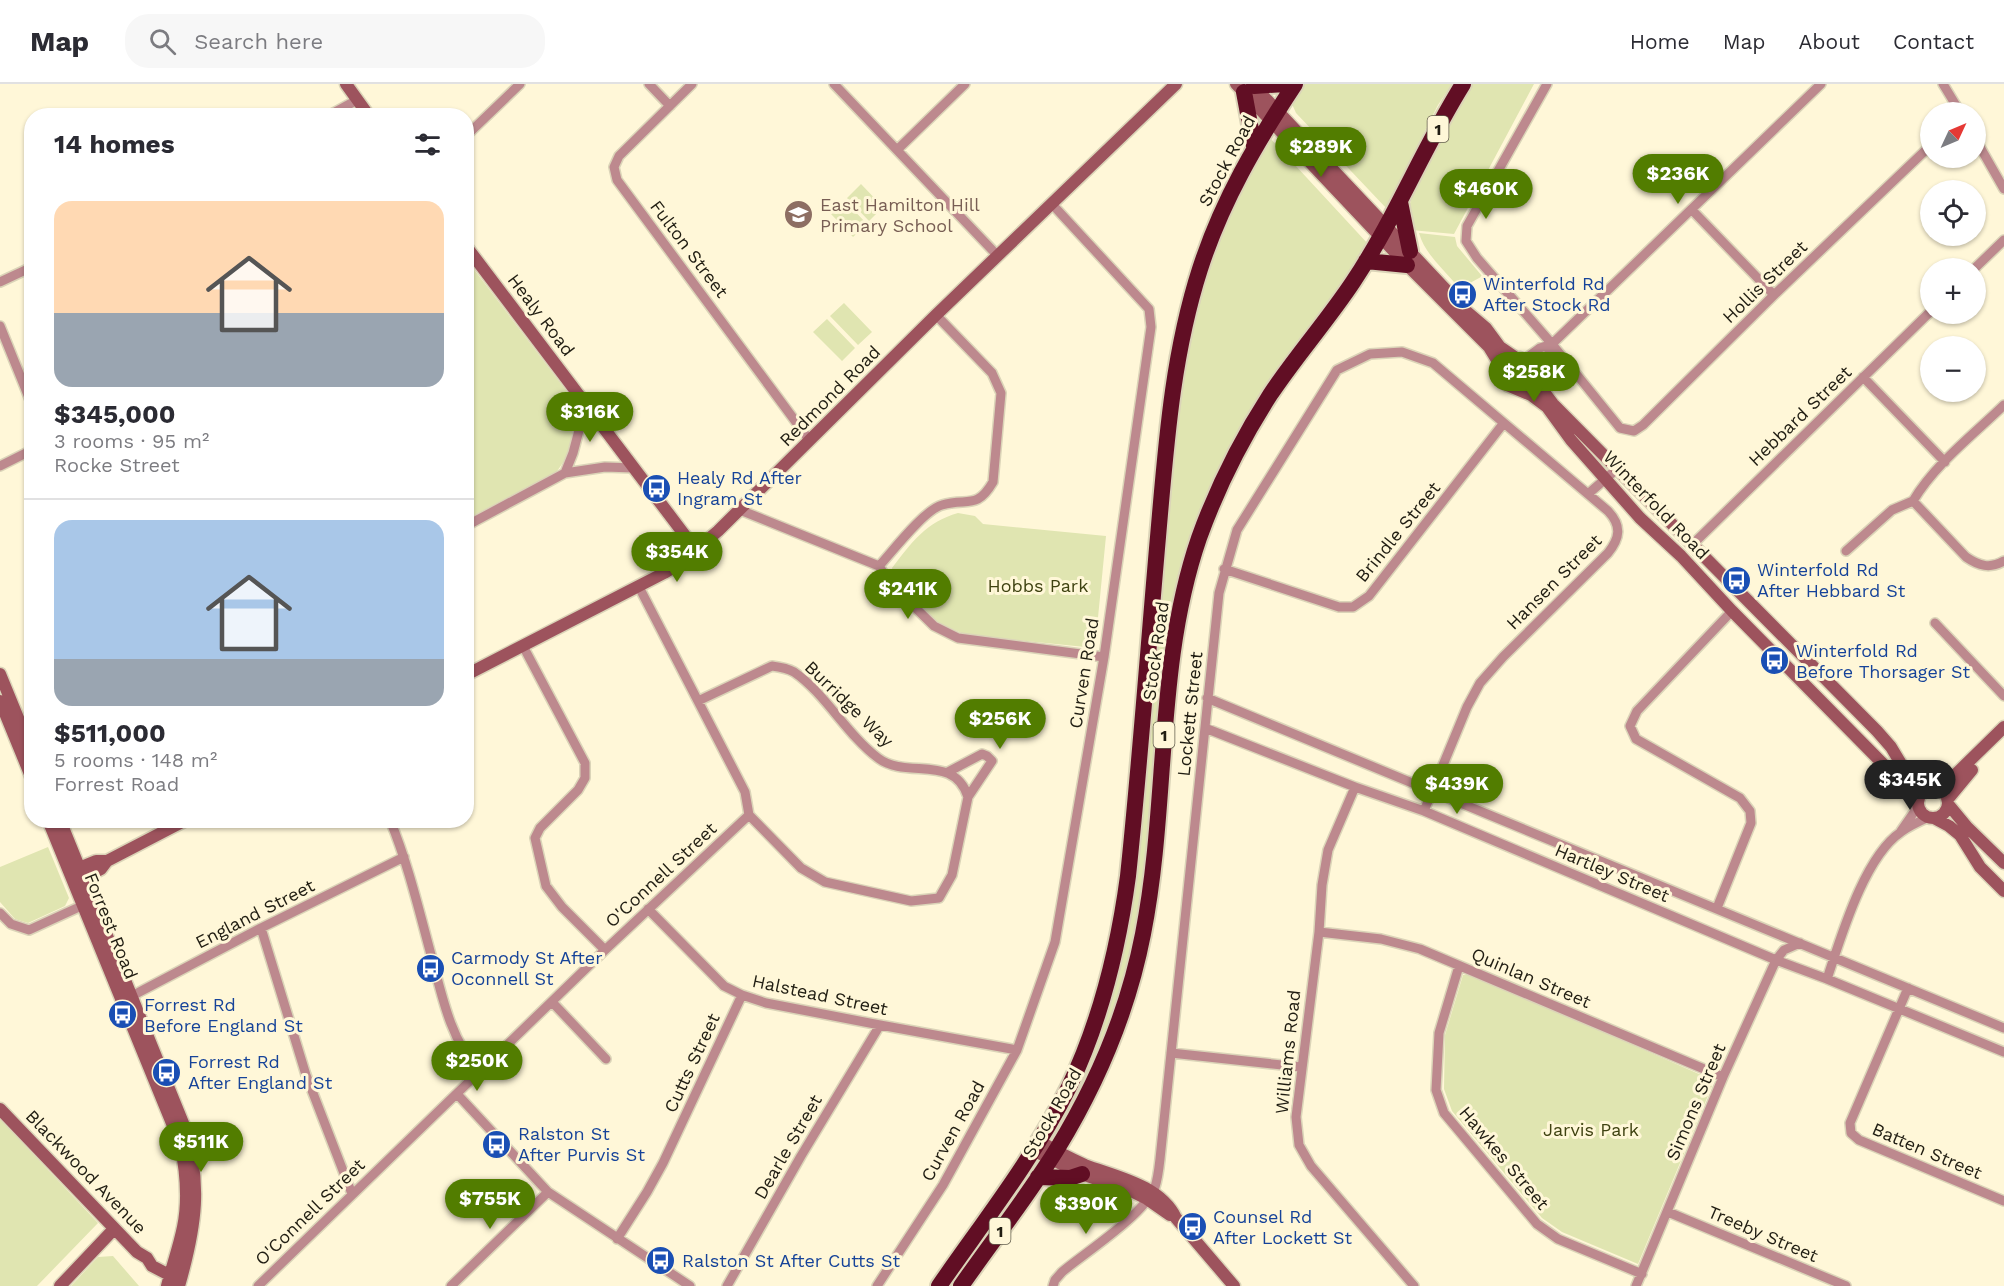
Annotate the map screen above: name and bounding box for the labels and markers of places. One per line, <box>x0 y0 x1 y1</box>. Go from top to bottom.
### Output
pin: $289K <box>1279 127 1363 178</box>
pin: $236K <box>1636 154 1720 205</box>
pin: $460K <box>1444 169 1528 220</box>
place label: East Hamilton Hill Primary School <box>820 194 980 236</box>
school or university icon: East Hamilton Hill Primary School <box>783 199 815 231</box>
place label: Winterfold Rd After Stock Rd <box>1483 273 1611 315</box>
bus stop icon: Winterfold Rd After Stock Rd <box>1446 278 1478 310</box>
pin: $258K <box>1492 352 1576 403</box>
pin: $316K <box>548 392 632 443</box>
place label: Healy Rd After Ingram St <box>677 467 802 509</box>
bus stop icon: Healy Rd After Ingram St <box>640 472 672 504</box>
pin: $354K <box>635 532 719 583</box>
place label: Winterfold Rd After Hebbard St <box>1757 559 1906 601</box>
bus stop icon: Winterfold Rd After Hebbard St <box>1720 564 1752 596</box>
pin: $241K <box>866 569 950 620</box>
place label: Winterfold Rd Before Thorsager St <box>1796 640 1970 682</box>
bus stop icon: Winterfold Rd Before Thorsager St <box>1759 645 1791 677</box>
pin: $256K <box>958 699 1042 750</box>
pin: $345K <box>1868 760 1952 811</box>
pin: $439K <box>1415 764 1499 815</box>
place label: Carmody St After Oconnell St <box>451 947 603 989</box>
bus stop icon: Carmody St After Oconnell St <box>414 952 446 984</box>
place label: Forrest Rd Before England St <box>144 994 303 1036</box>
bus stop icon: Forrest Rd Before England St <box>107 999 139 1031</box>
pin: $250K <box>435 1041 519 1092</box>
place label: Forrest Rd After England St <box>188 1051 333 1093</box>
bus stop icon: Forrest Rd After England St <box>151 1056 183 1088</box>
pin: $511K <box>159 1122 243 1173</box>
place label: Ralston St After Purvis St <box>518 1123 645 1165</box>
bus stop icon: Ralston St After Purvis St <box>481 1128 513 1160</box>
pin: $755K <box>448 1179 532 1230</box>
pin: $390K <box>1044 1184 1128 1235</box>
place label: Counsel Rd After Lockett St <box>1213 1206 1353 1248</box>
bus stop icon: Counsel Rd After Lockett St <box>1176 1211 1208 1243</box>
bus stop icon: Ralston St After Cutts St <box>645 1245 677 1277</box>
place label: Ralston St After Cutts St <box>682 1250 900 1271</box>

